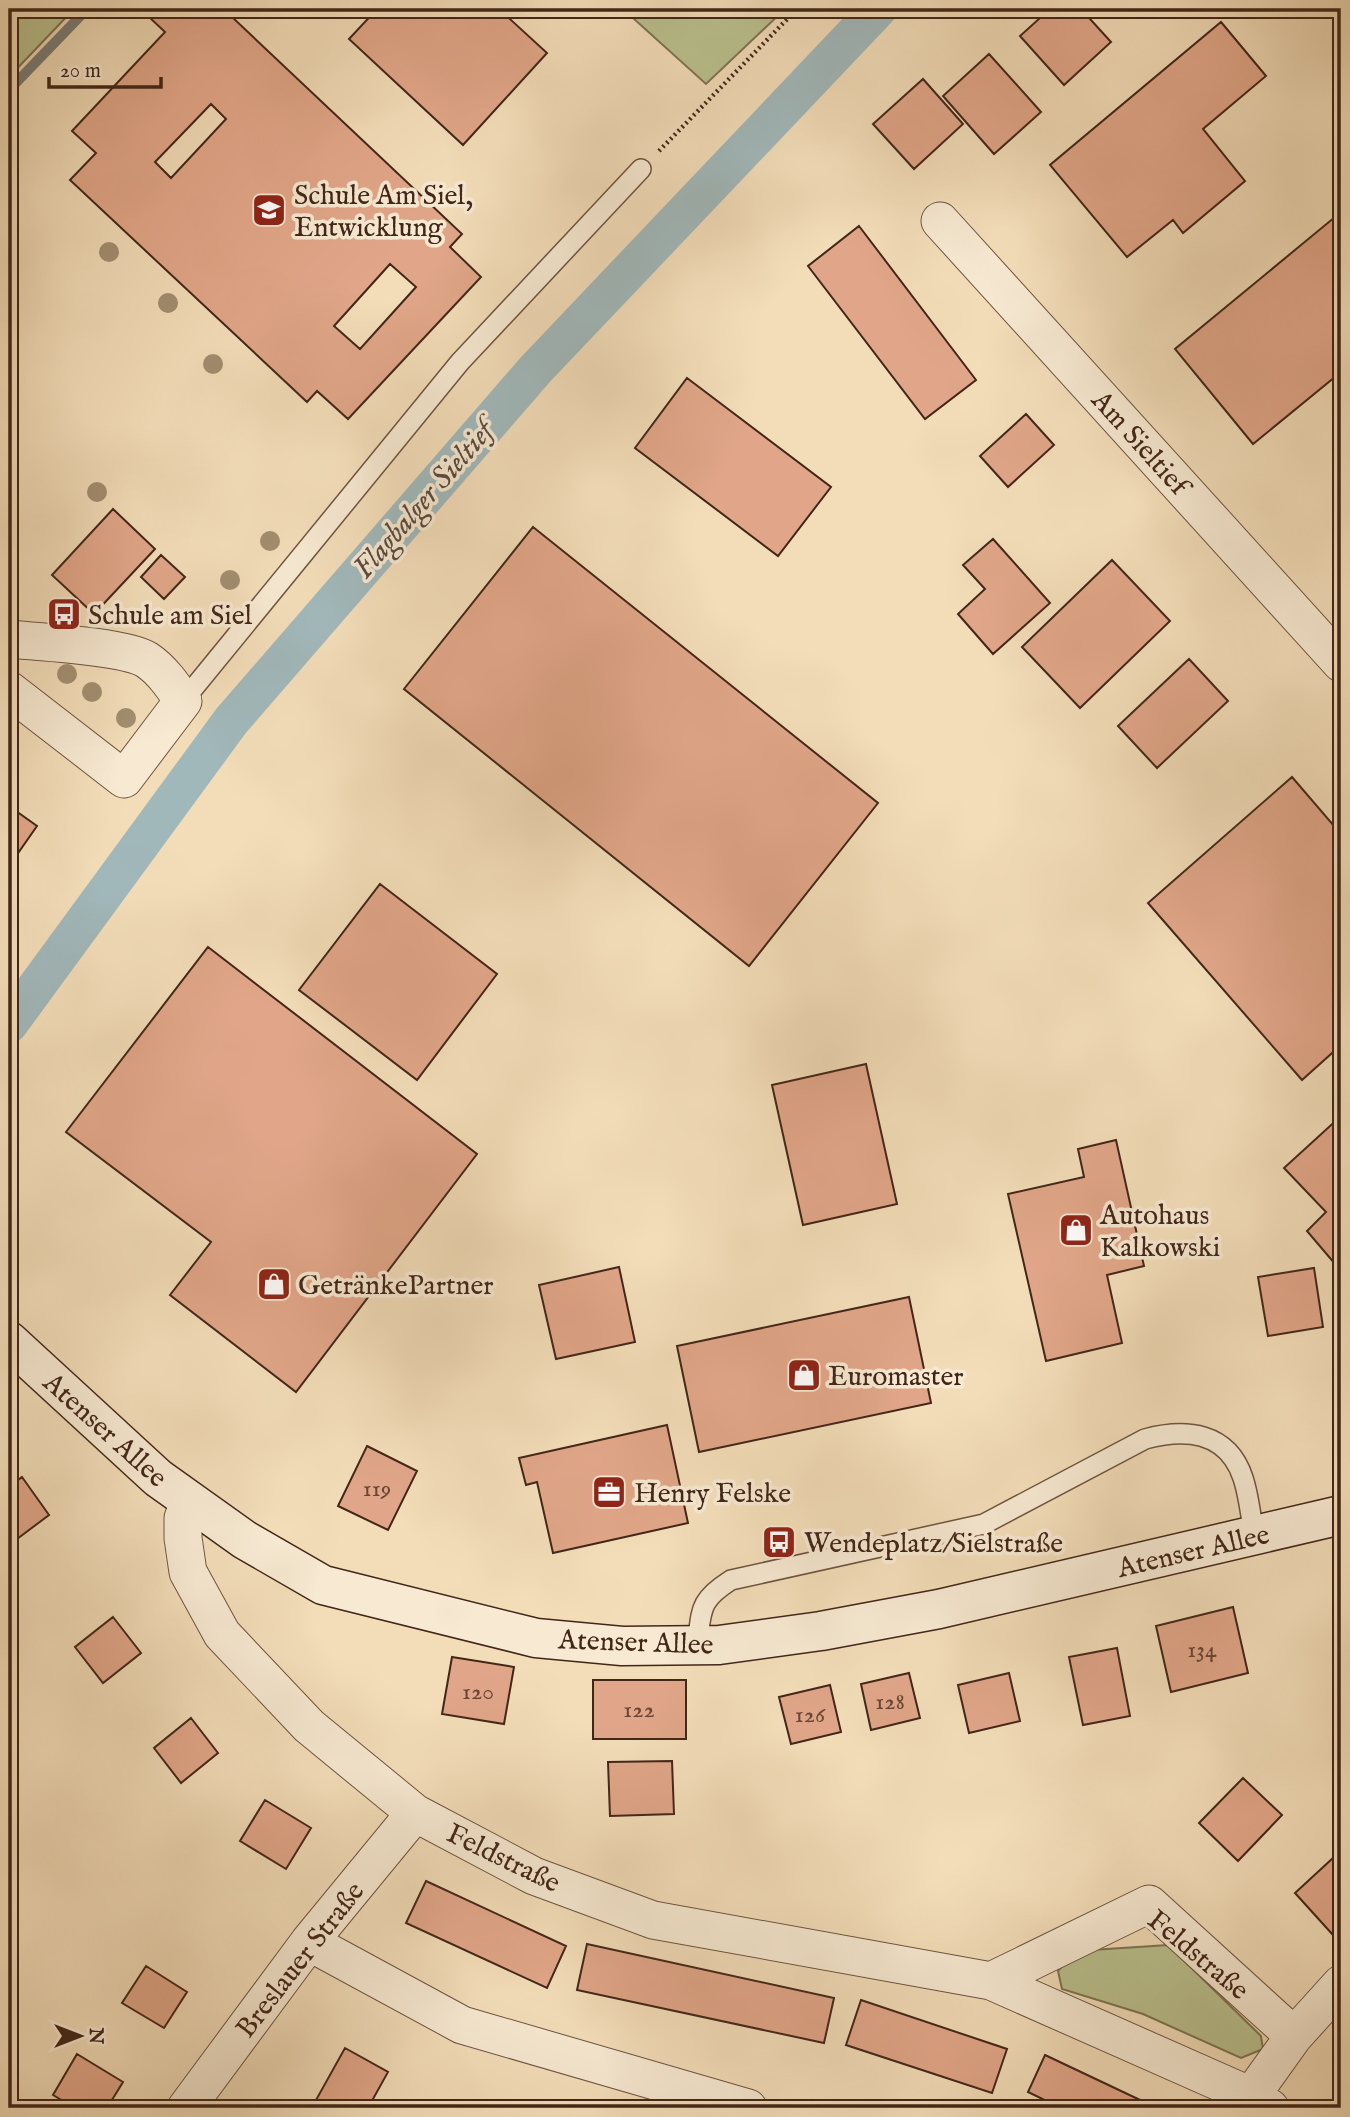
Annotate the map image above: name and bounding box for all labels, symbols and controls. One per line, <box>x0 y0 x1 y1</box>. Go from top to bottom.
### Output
scale bar <box>49 46 161 90</box>
text: 20 m <box>60 58 101 85</box>
place label: Schule Am Siel, Entwicklung <box>294 179 473 246</box>
school or university icon: Schule Am Siel, Entwicklung <box>250 191 288 229</box>
street label: Am Sieltief <box>1082 383 1199 507</box>
water label: Flagbalger Sieltief <box>346 408 508 587</box>
bus stop icon: Schule am Siel <box>45 595 83 633</box>
place label: Schule am Siel <box>88 599 253 634</box>
place label: Autohaus Kalkowski <box>1099 1199 1220 1266</box>
shop icon: Autohaus Kalkowski <box>1057 1211 1095 1249</box>
shop icon: GetränkePartner <box>255 1265 293 1303</box>
place label: GetränkePartner <box>298 1269 494 1304</box>
shop icon: Euromaster <box>785 1356 823 1394</box>
place label: Euromaster <box>828 1360 964 1395</box>
street label: Atenser Allee <box>34 1365 174 1496</box>
office icon: Henry Felske <box>590 1473 628 1511</box>
house number: 119 <box>363 1474 391 1505</box>
place label: Henry Felske <box>634 1477 791 1512</box>
street label: Atenser Allee <box>1113 1518 1273 1587</box>
bus stop icon: Wendeplatz/Sielstraße <box>760 1523 798 1561</box>
place label: Wendeplatz/Sielstraße <box>804 1527 1063 1562</box>
street label: Atenser Allee <box>557 1623 714 1664</box>
house number: 134 <box>1187 1635 1217 1666</box>
house number: 120 <box>462 1677 494 1708</box>
house number: 128 <box>875 1687 905 1718</box>
house number: 122 <box>623 1695 655 1726</box>
house number: 126 <box>795 1700 826 1731</box>
street label: Feldstraße <box>440 1817 566 1902</box>
street label: Breslauer Straße <box>229 1875 373 2046</box>
street label: Feldstraße <box>1139 1903 1255 2009</box>
north arrow <box>46 2002 116 2072</box>
text: N <box>83 2027 107 2045</box>

